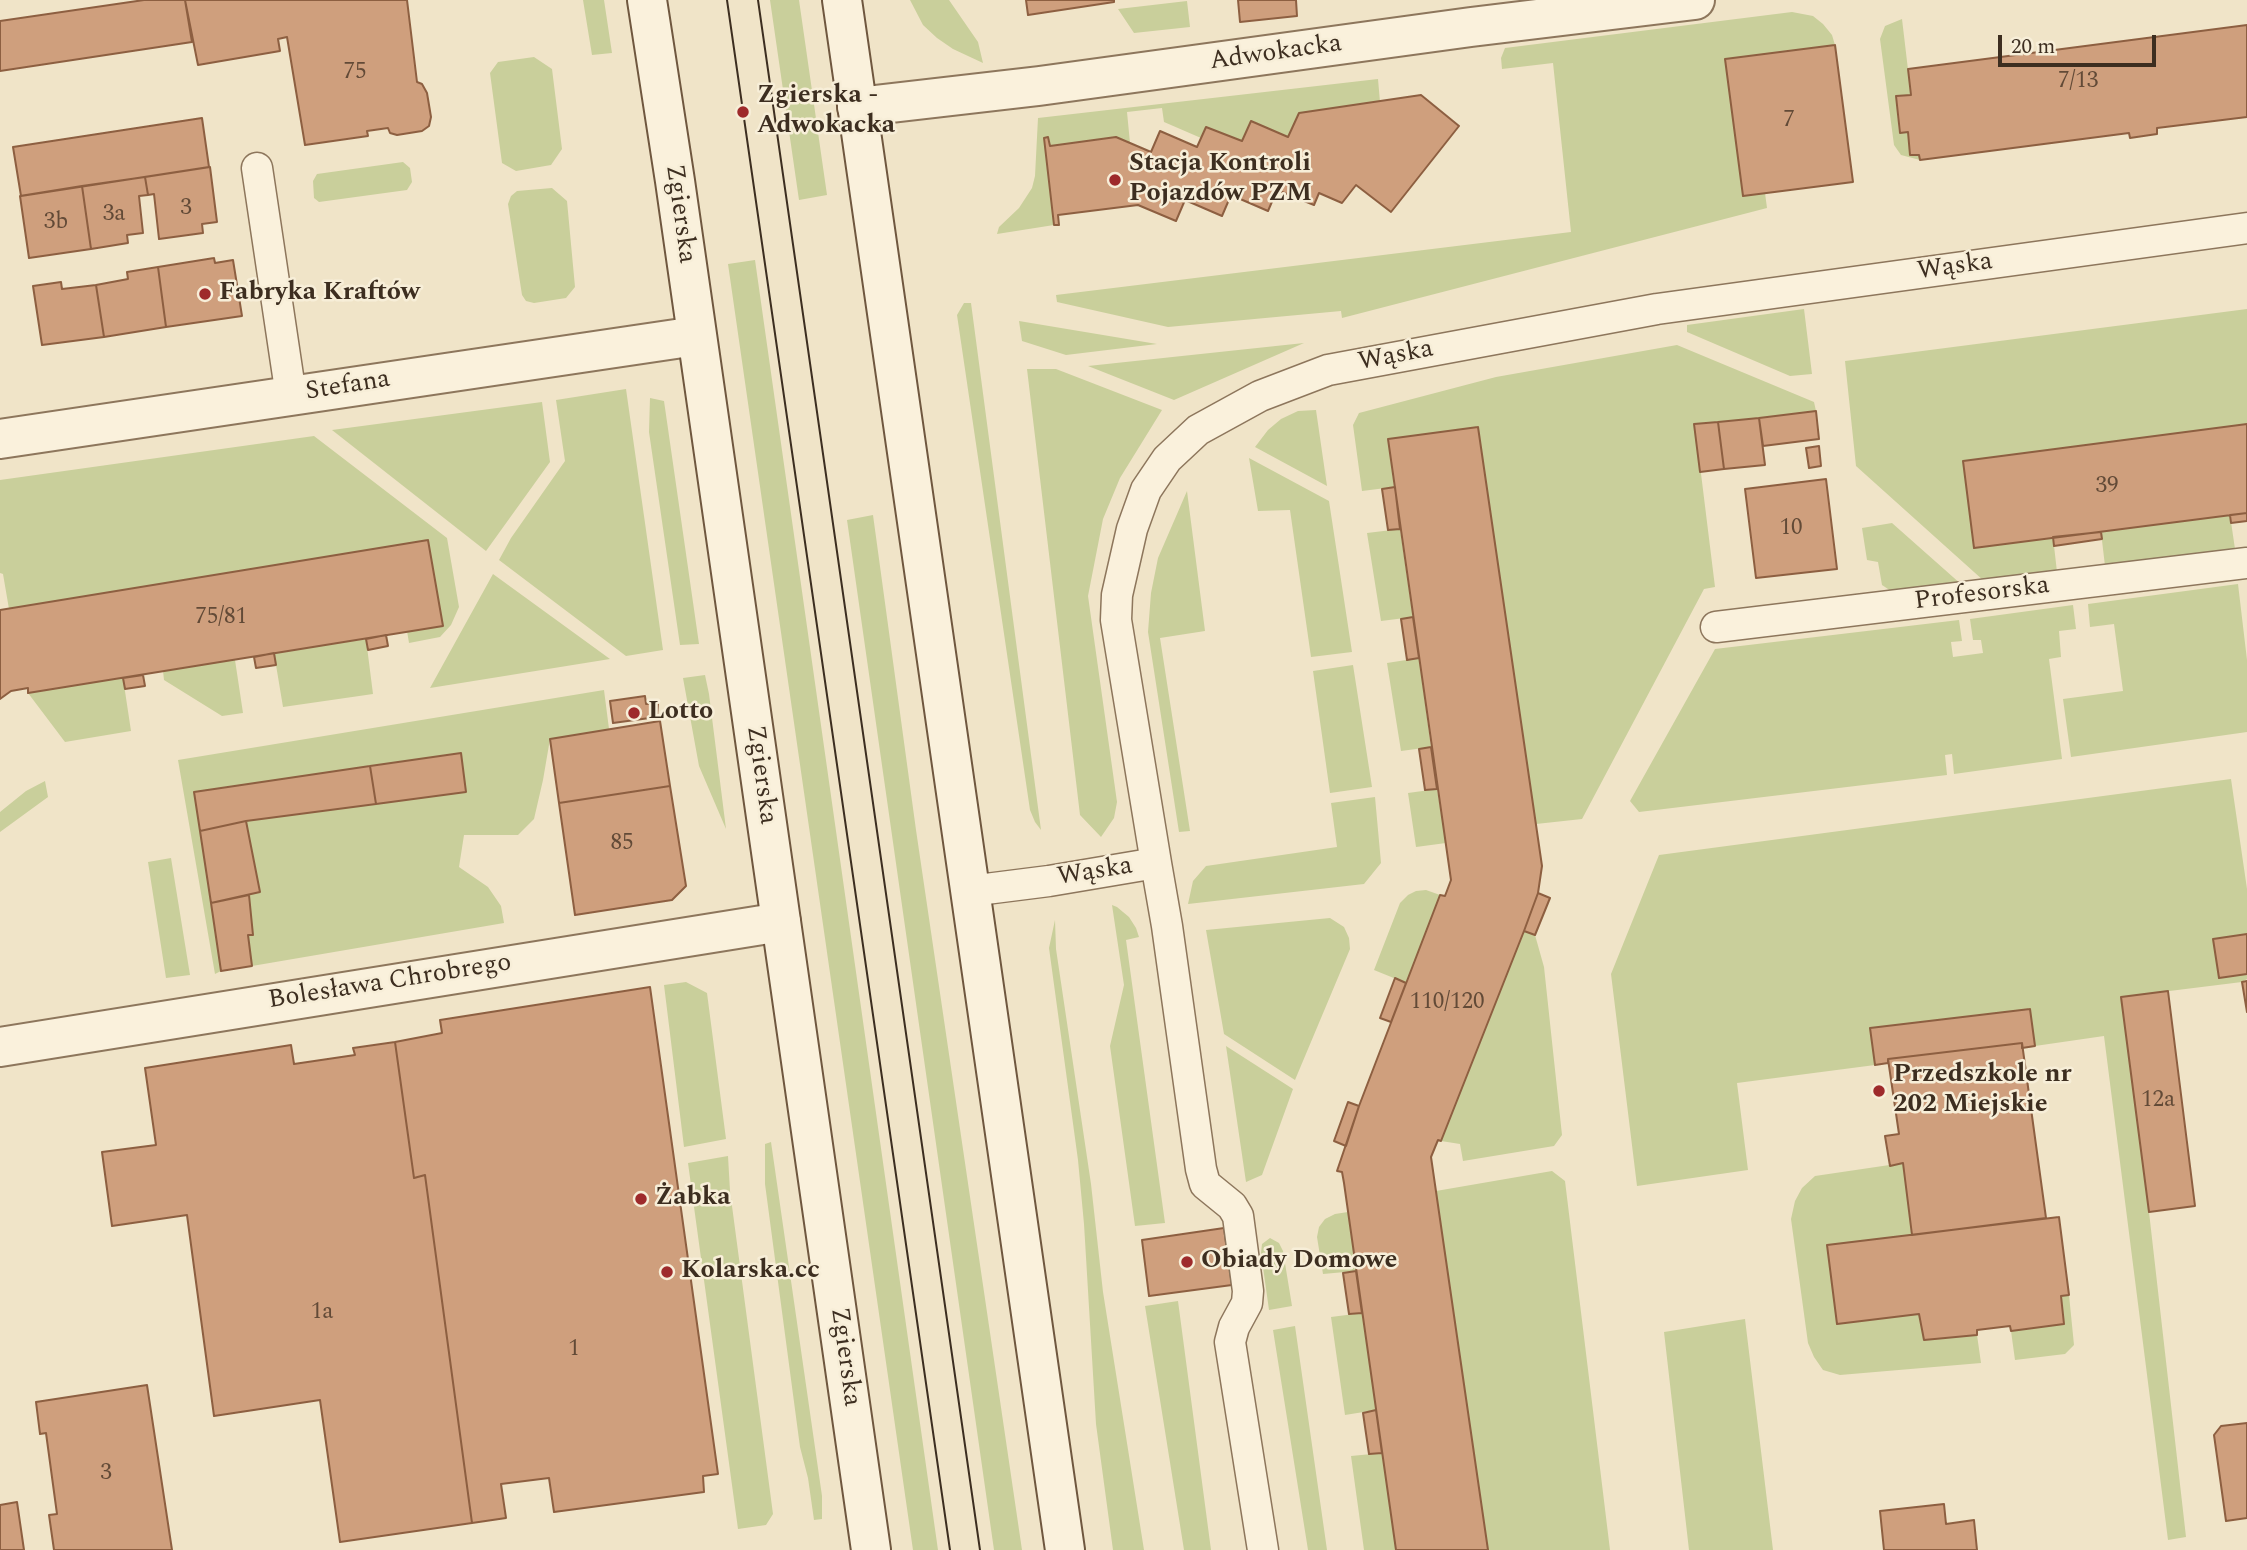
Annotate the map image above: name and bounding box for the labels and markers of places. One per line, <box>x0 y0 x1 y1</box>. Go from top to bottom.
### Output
place label: Zgierska - Adwokacka <box>757 81 895 142</box>
marker: Zgierska - Adwokacka <box>735 104 751 120</box>
place label: Stacja Kontroli Pojazdów PZM <box>1129 149 1312 210</box>
marker: Stacja Kontroli Pojazdów PZM <box>1107 172 1123 188</box>
place label: Fabryka Kraftów <box>219 278 420 310</box>
marker: Fabryka Kraftów <box>197 286 213 302</box>
place label: Lotto <box>648 697 713 729</box>
marker: Lotto <box>626 705 642 721</box>
place label: Przedszkole nr 202 Miejskie <box>1893 1060 2072 1122</box>
marker: Przedszkole nr 202 Miejskie <box>1871 1083 1887 1099</box>
place label: Żabka <box>655 1183 731 1215</box>
marker: Żabka <box>633 1191 649 1207</box>
place label: Obiady Domowe <box>1201 1246 1397 1278</box>
marker: Obiady Domowe <box>1179 1254 1195 1270</box>
place label: Kolarska.cc <box>681 1256 820 1288</box>
marker: Kolarska.cc <box>659 1264 675 1280</box>

